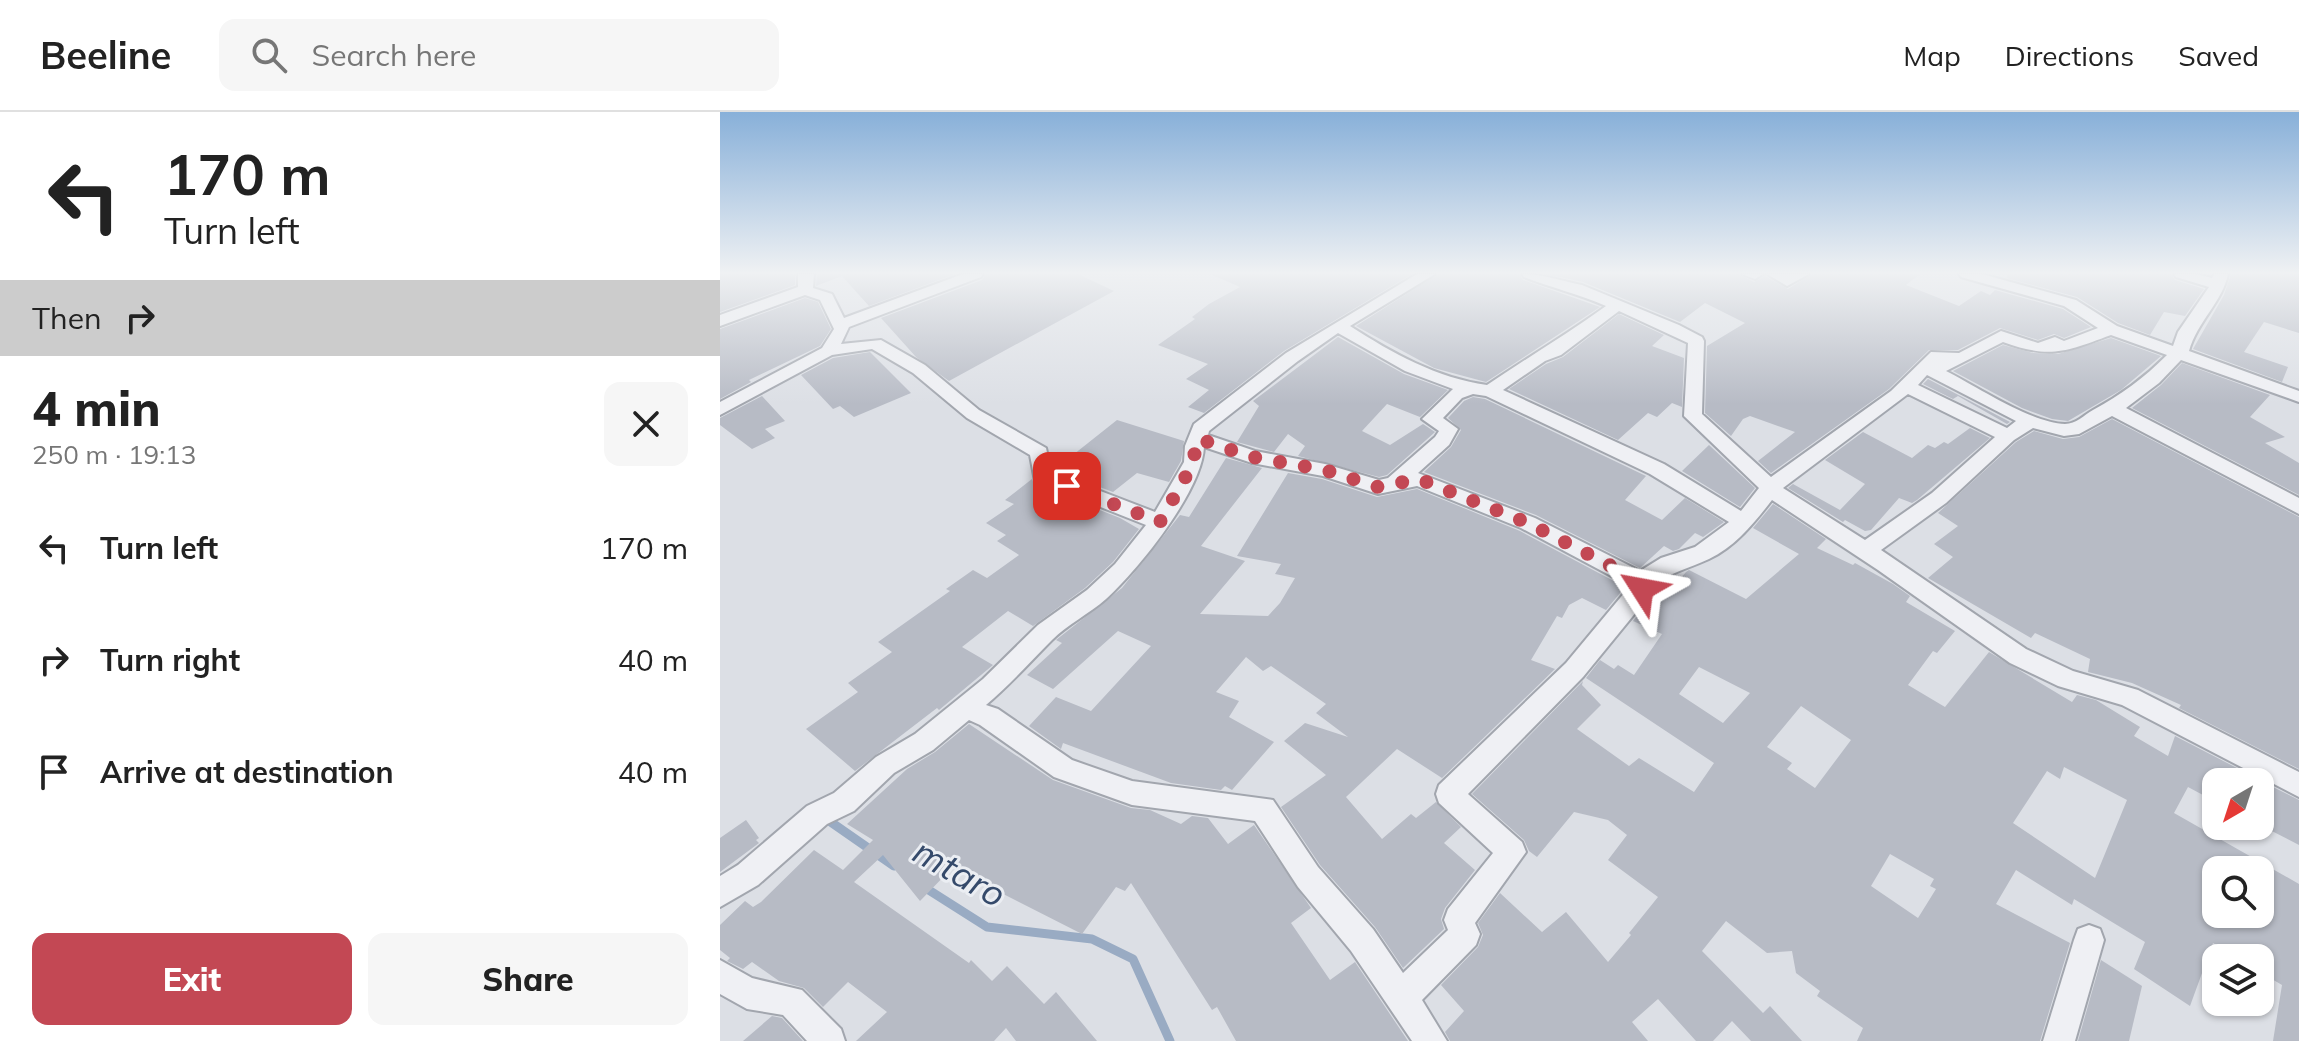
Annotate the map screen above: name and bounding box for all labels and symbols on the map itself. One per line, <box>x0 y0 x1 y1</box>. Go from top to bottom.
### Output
pin <box>1033 452 1101 520</box>
position arrow <box>1600 547 1684 631</box>
north arrow <box>2202 768 2274 840</box>
water label: mtaro <box>906 828 1014 916</box>

